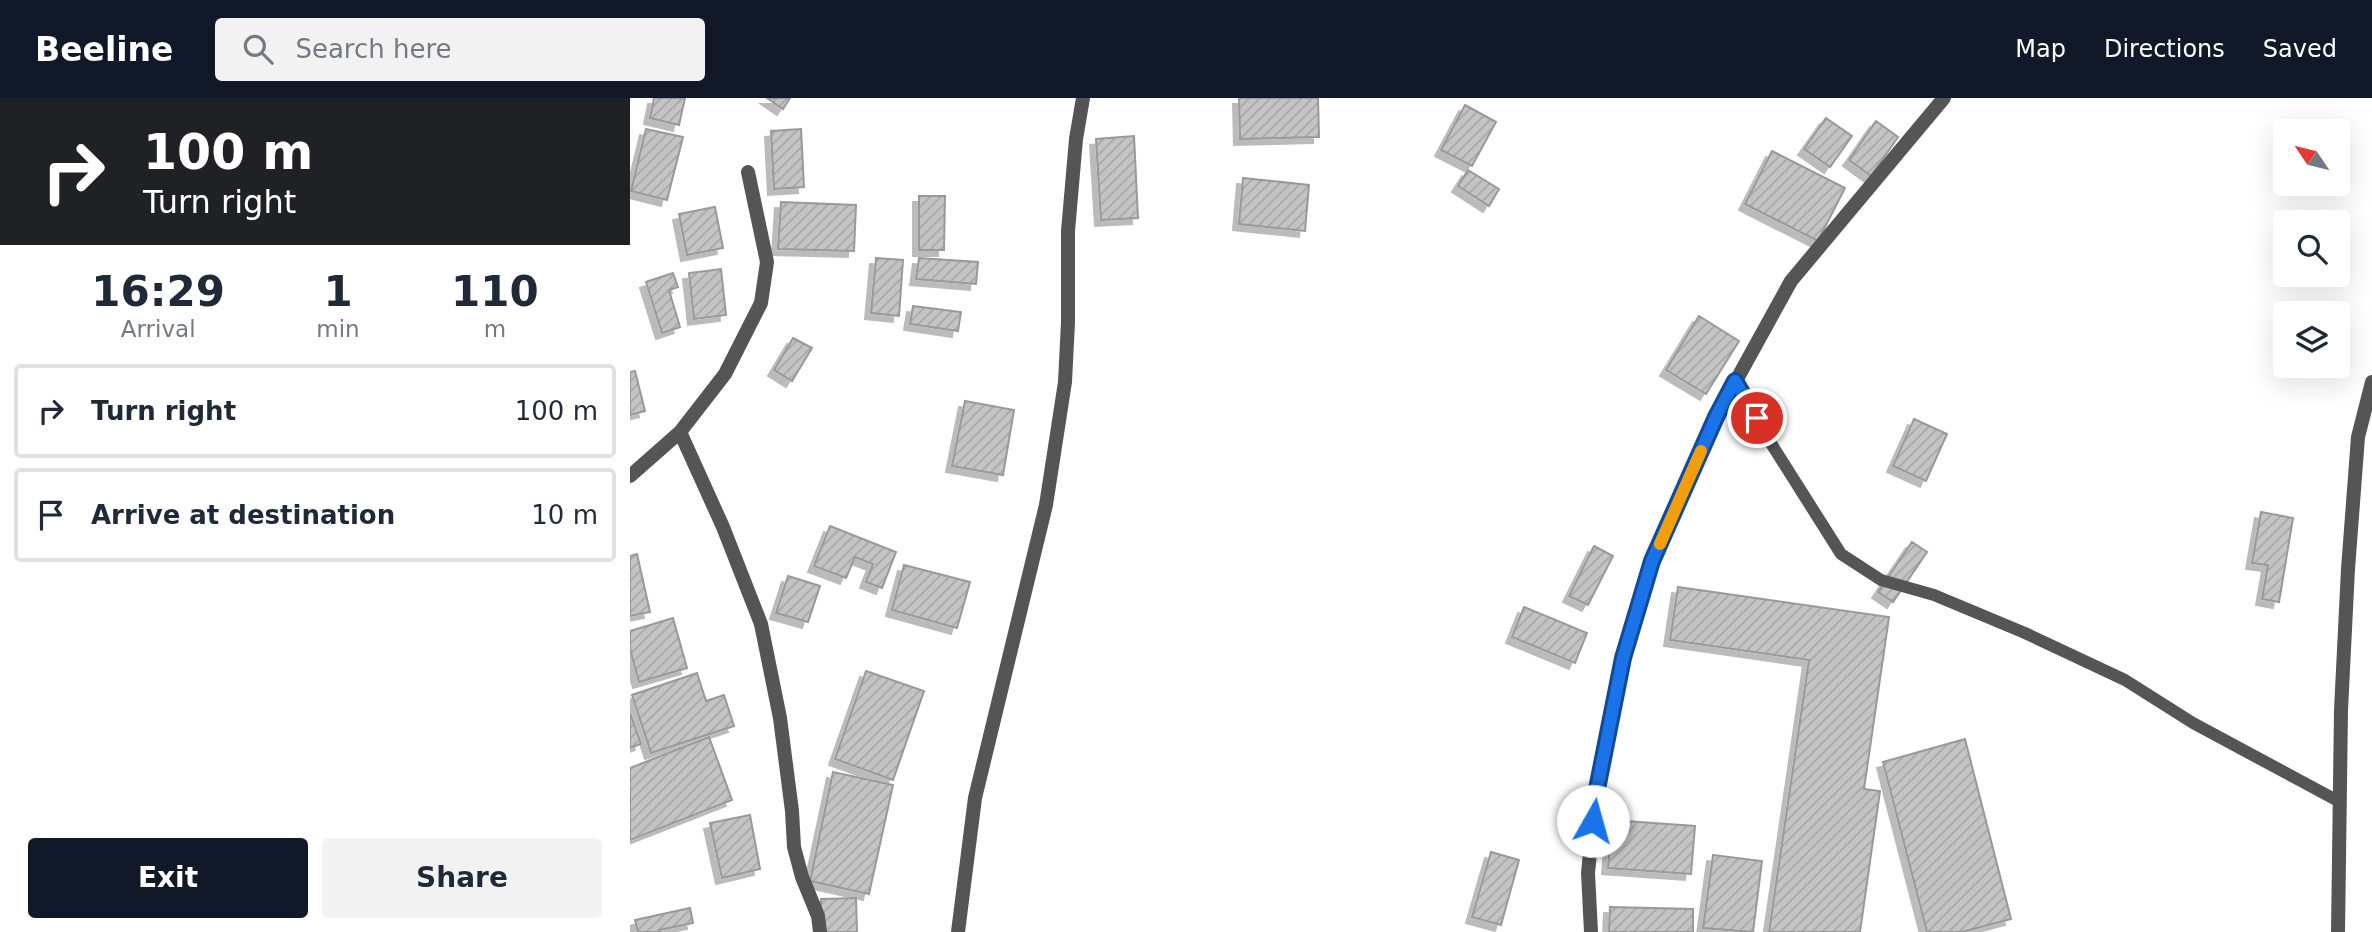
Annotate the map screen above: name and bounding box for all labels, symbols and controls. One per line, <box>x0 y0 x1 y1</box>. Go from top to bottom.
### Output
search box <box>215 18 705 81</box>
text: Beeline <box>35 30 173 69</box>
icon: search <box>239 30 277 68</box>
text: Search here <box>295 34 452 64</box>
text: Map <box>2015 35 2066 63</box>
text: Directions <box>2104 35 2225 63</box>
text: Saved <box>2263 35 2337 63</box>
north arrow <box>2273 119 2350 196</box>
map controls <box>2273 119 2350 378</box>
text: 100 m <box>143 124 313 181</box>
icon: right <box>28 126 119 217</box>
text: Turn right <box>143 183 296 221</box>
button: search <box>2273 210 2350 287</box>
text: 16:29 <box>91 267 225 316</box>
text: 1 <box>323 267 353 316</box>
text: 110 <box>451 267 539 316</box>
button: layers <box>2273 301 2350 378</box>
text: Arrival <box>121 316 196 342</box>
text: min <box>316 316 360 342</box>
text: m <box>484 316 506 342</box>
pin <box>1727 388 1787 448</box>
icon: right <box>32 392 70 430</box>
text: Turn right <box>91 396 236 426</box>
text: 100 m <box>515 396 598 426</box>
icon: arrive <box>1738 399 1776 437</box>
icon: arrive <box>32 496 70 534</box>
text: Arrive at destination <box>91 500 395 530</box>
text: 10 m <box>531 500 598 530</box>
position arrow <box>1556 784 1630 858</box>
button: Exit <box>28 838 308 918</box>
button: Share <box>322 838 602 918</box>

